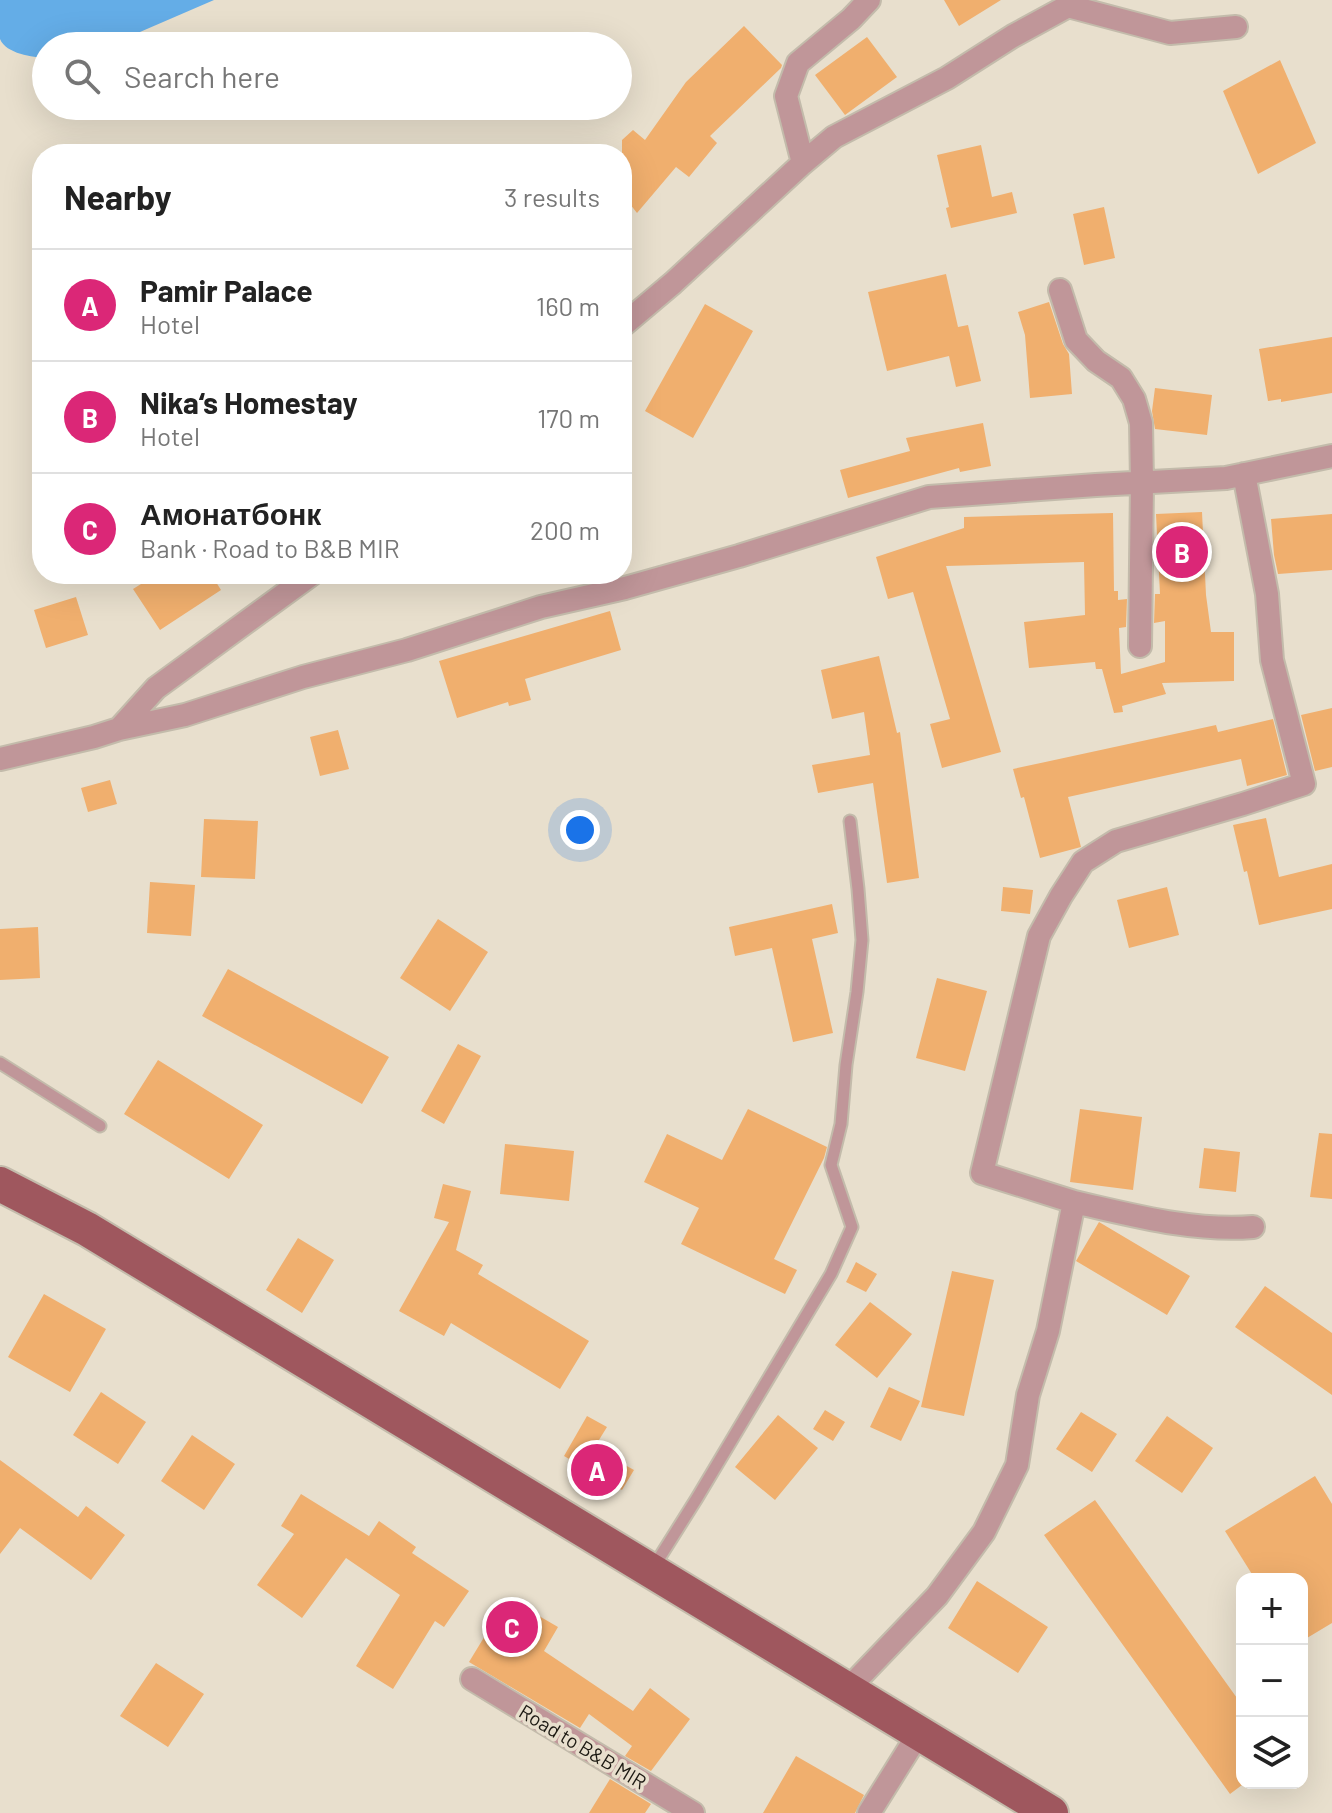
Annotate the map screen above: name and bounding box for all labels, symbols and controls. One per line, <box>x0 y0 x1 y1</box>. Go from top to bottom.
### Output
search box <box>32 32 632 120</box>
icon: search <box>60 54 104 98</box>
text: Search here <box>124 58 280 94</box>
text: Nearby <box>64 176 172 217</box>
text: 3 results <box>504 181 600 212</box>
text: Pamir Palace <box>140 272 313 308</box>
text: A <box>81 290 99 321</box>
text: 160 m <box>536 290 600 321</box>
text: Hotel <box>140 308 200 339</box>
text: Nika‘s Homestay <box>140 384 358 420</box>
text: B <box>82 402 98 433</box>
text: 170 m <box>537 402 600 433</box>
text: Hotel <box>140 420 200 451</box>
text: Амонатбонк <box>140 495 321 531</box>
text: C <box>82 514 98 545</box>
text: 200 m <box>530 514 600 545</box>
pin: B <box>1156 522 1208 582</box>
text: Bank · Road to B&B MIR <box>140 532 400 563</box>
your location <box>560 810 600 850</box>
pin: A <box>571 1440 623 1500</box>
map controls <box>1236 1573 1308 1789</box>
button: + <box>1236 1573 1308 1645</box>
pin: C <box>486 1597 538 1657</box>
button: − <box>1236 1645 1308 1717</box>
street label: Road to B&B MIR <box>515 1699 651 1793</box>
button: layers <box>1236 1717 1308 1789</box>

